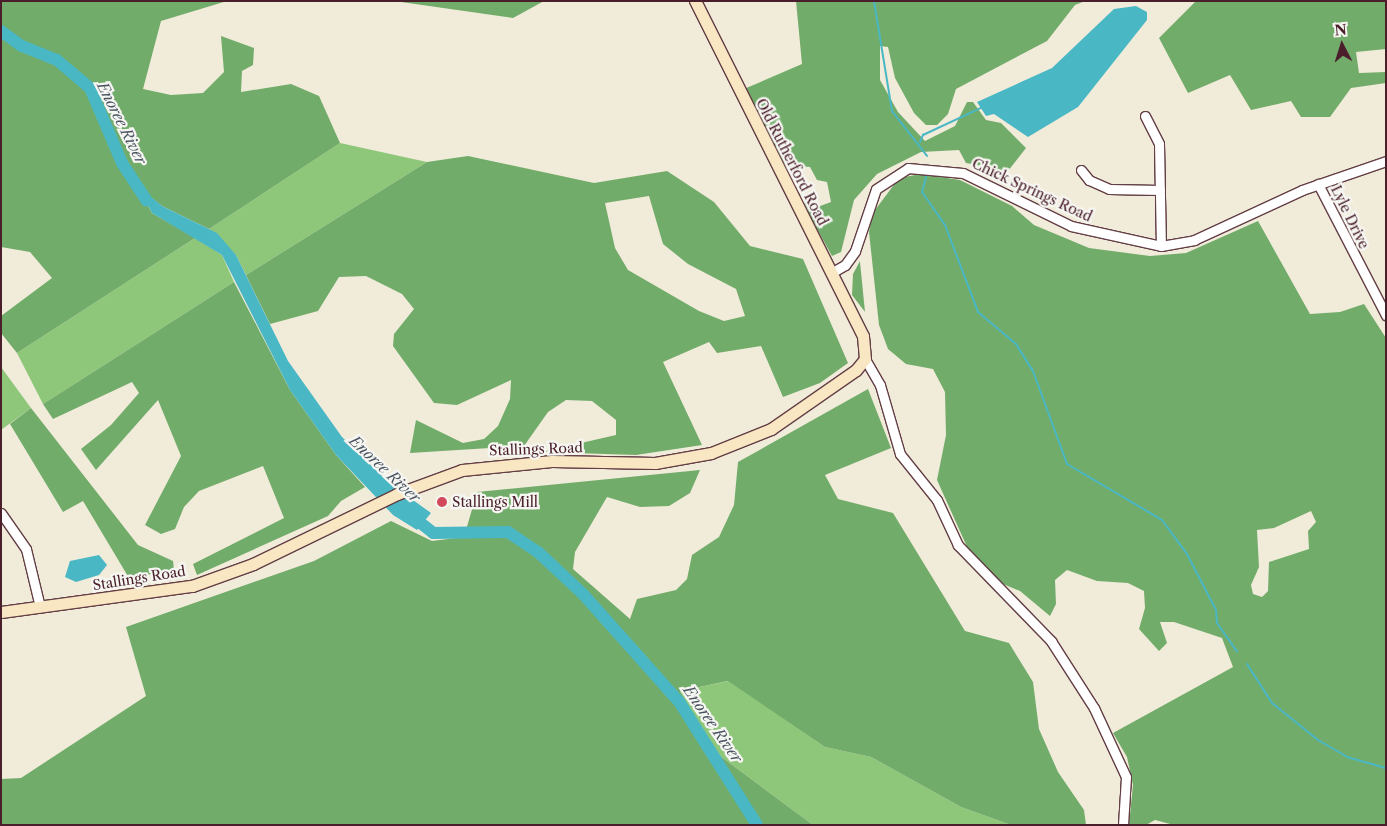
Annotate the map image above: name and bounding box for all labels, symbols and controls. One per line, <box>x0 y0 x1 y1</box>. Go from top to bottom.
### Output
north arrow <box>1317 20 1367 70</box>
text: N <box>1334 21 1348 40</box>
water label: Enoree River <box>93 79 151 167</box>
street label: Old Rutherford Road <box>753 96 831 228</box>
street label: Chick Springs Road <box>969 155 1095 225</box>
street label: Lyle Drive <box>1327 183 1373 251</box>
water label: Enoree River <box>346 432 424 506</box>
street label: Stallings Road <box>489 439 583 459</box>
place label: Stallings Mill <box>452 494 538 510</box>
marker: Stallings Mill <box>436 496 448 508</box>
street label: Stallings Road <box>91 562 187 594</box>
water label: Enoree River <box>680 682 746 766</box>

